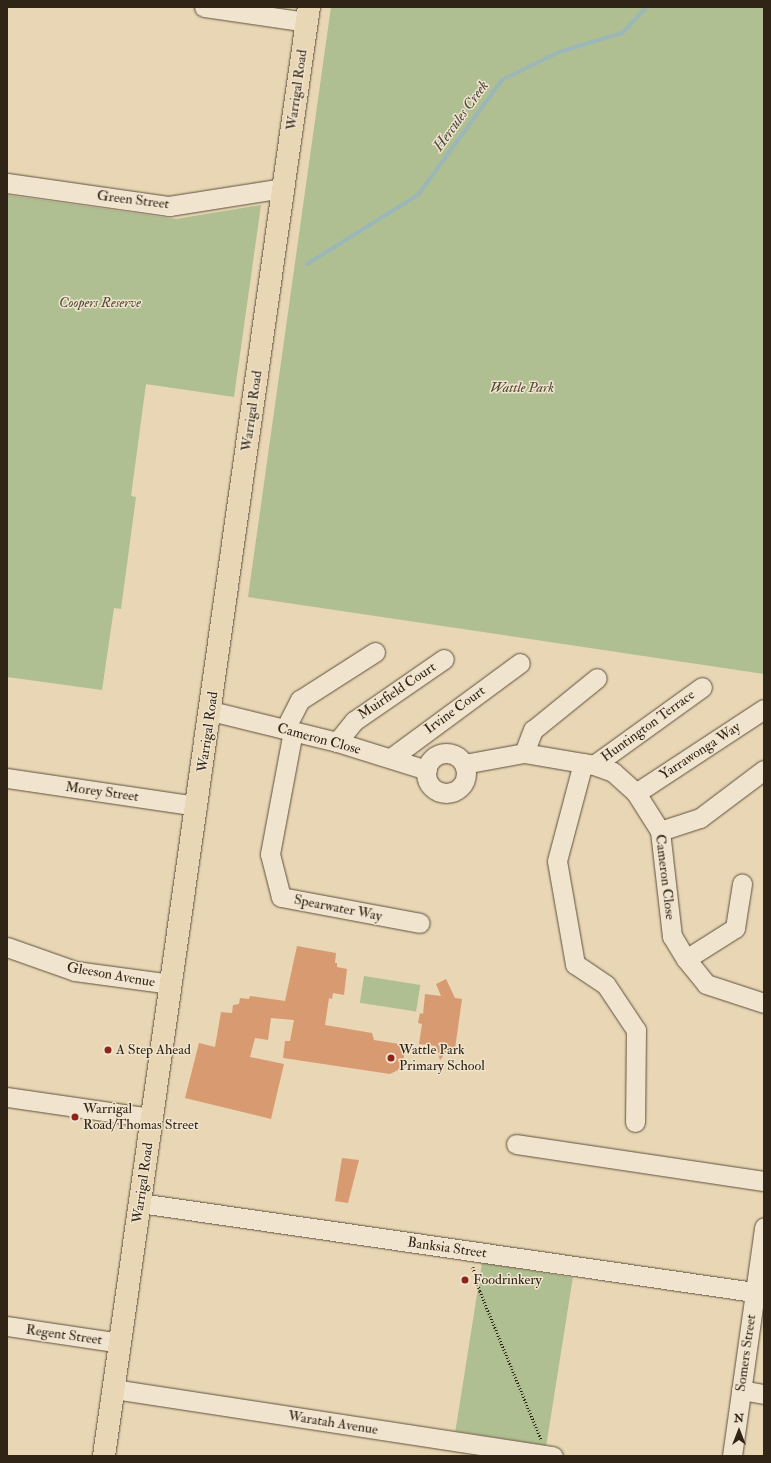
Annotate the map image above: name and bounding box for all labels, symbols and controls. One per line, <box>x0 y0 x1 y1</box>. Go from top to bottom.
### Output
street label: Warrigal Road <box>283 49 311 131</box>
water label: Hercules Creek <box>429 77 493 155</box>
street label: Green Street <box>96 187 170 213</box>
park label: Coopers Reserve <box>59 295 141 311</box>
street label: Warrigal Road <box>238 370 266 452</box>
park label: Wattle Park <box>490 380 554 396</box>
street label: Muirfield Court <box>355 659 439 723</box>
street label: Irvine Court <box>421 682 489 738</box>
street label: Huntington Terrace <box>598 686 698 766</box>
street label: Warrigal Road <box>194 691 222 773</box>
street label: Yarrawonga Way <box>656 719 744 783</box>
street label: Cameron Close <box>275 720 363 758</box>
street label: Morey Street <box>64 779 140 805</box>
street label: Cameron Close <box>651 833 679 921</box>
street label: Spearwater Way <box>293 891 383 925</box>
street label: Gleeson Avenue <box>66 959 156 991</box>
place label: A Step Ahead <box>116 1042 191 1058</box>
place label: Wattle Park Primary School <box>399 1042 485 1074</box>
marker: A Step Ahead <box>103 1045 113 1055</box>
marker: Wattle Park Primary School <box>386 1053 396 1063</box>
place label: Warrigal Road/Thomas Street <box>83 1101 198 1134</box>
marker: Warrigal Road/Thomas Street <box>70 1112 80 1122</box>
street label: Warrigal Road <box>129 1142 157 1224</box>
street label: Banksia Street <box>406 1234 488 1262</box>
place label: Foodrinkery <box>473 1272 542 1288</box>
marker: Foodrinkery <box>460 1275 470 1285</box>
street label: Somers Street <box>732 1313 760 1393</box>
street label: Regent Street <box>25 1321 103 1349</box>
street label: Waratah Avenue <box>287 1408 379 1438</box>
north arrow <box>719 1411 759 1451</box>
text: N <box>734 1412 744 1425</box>

